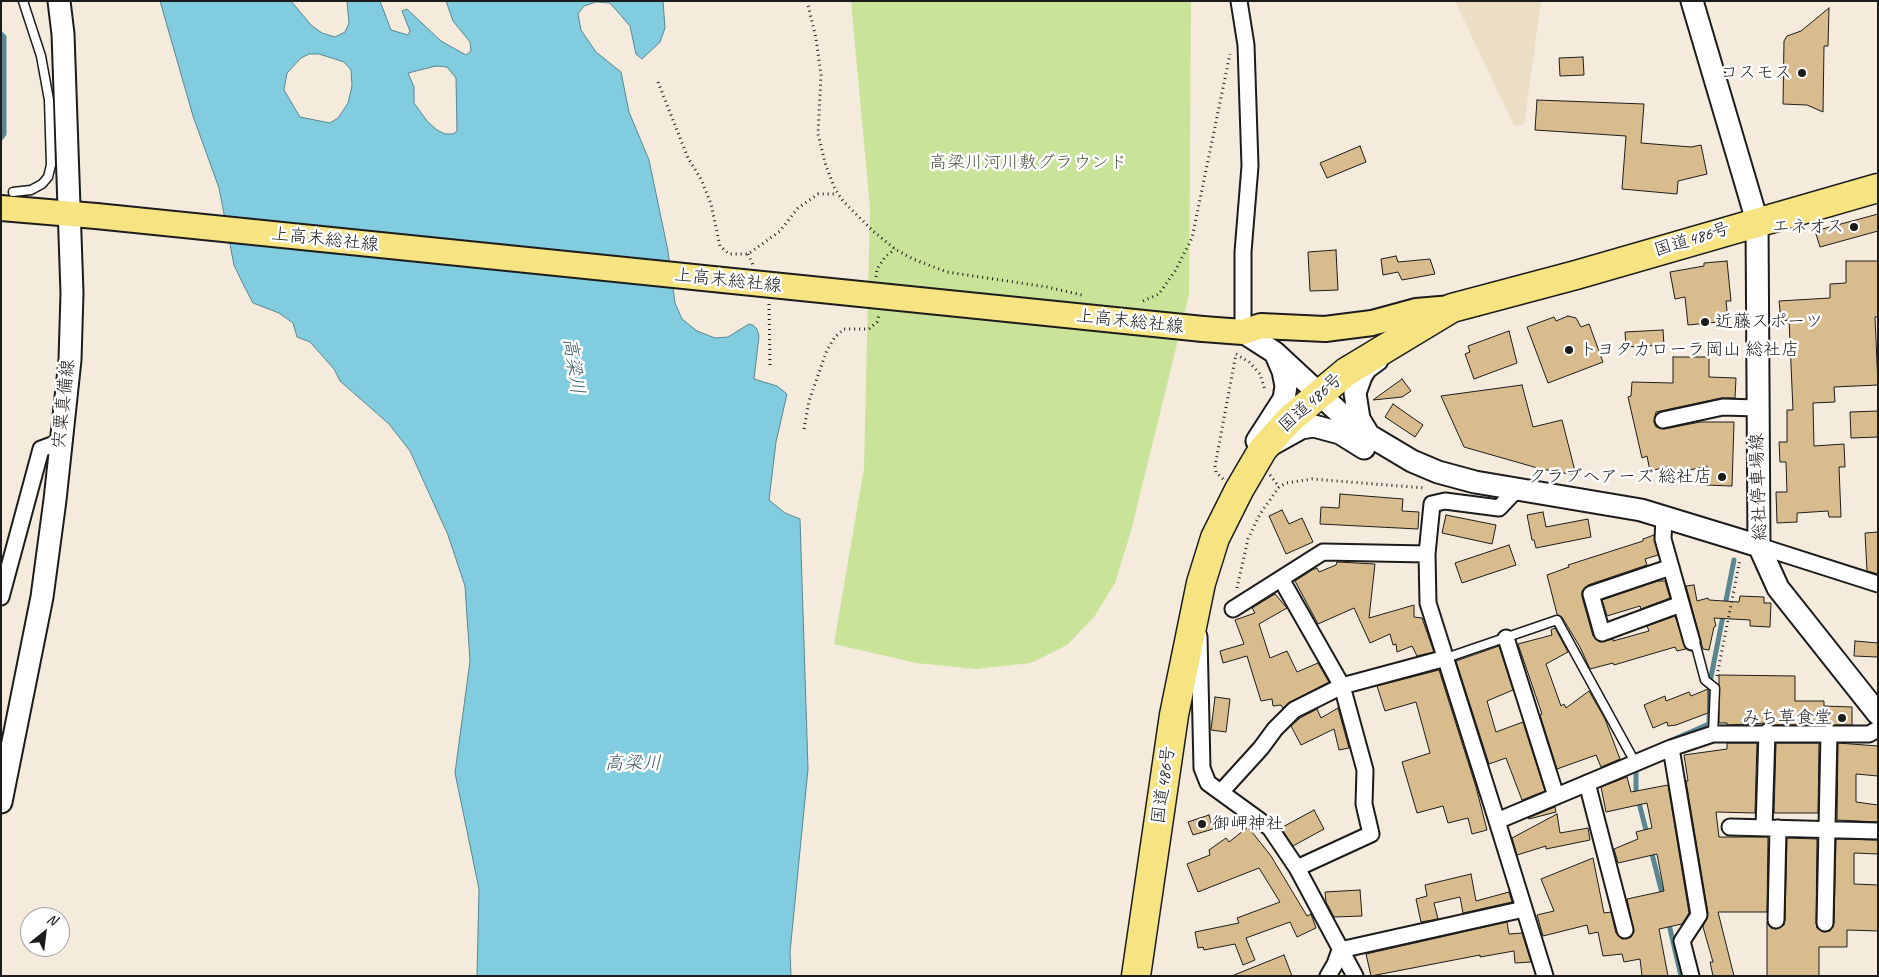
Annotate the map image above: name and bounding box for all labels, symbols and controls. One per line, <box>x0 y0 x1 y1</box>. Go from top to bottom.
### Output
place label: コスモス <box>1720 62 1792 84</box>
marker: コスモス <box>1796 67 1808 79</box>
park label: 高梁川河川敷グラウンド <box>929 152 1127 174</box>
place label: エネオス <box>1772 216 1844 238</box>
street label: 国道486号 <box>1651 218 1733 262</box>
marker: エネオス <box>1848 221 1860 233</box>
street label: 上高末総社線 <box>270 224 380 256</box>
street label: 上高末総社線 <box>673 265 783 297</box>
street label: 上高末総社線 <box>1075 306 1185 338</box>
place label: 近藤スポーツ <box>1715 311 1823 333</box>
marker: 近藤スポーツ <box>1699 316 1711 328</box>
water label: 高梁川 <box>557 336 589 396</box>
place label: トヨタカローラ岡山 総社店 <box>1579 339 1799 361</box>
marker: トヨタカローラ岡山 総社店 <box>1563 344 1575 356</box>
street label: 宍粟真備線 <box>49 358 79 450</box>
street label: 国道486号 <box>1275 369 1347 437</box>
street label: 総社停車場線 <box>1746 433 1772 541</box>
place label: クラブヘアーズ 総社店 <box>1528 466 1712 488</box>
marker: クラブヘアーズ 総社店 <box>1716 471 1728 483</box>
place label: みち草食堂 <box>1742 707 1832 729</box>
marker: みち草食堂 <box>1836 712 1848 724</box>
street label: 国道486号 <box>1148 745 1180 825</box>
water label: 高梁川 <box>605 753 661 775</box>
place label: 御岬神社 <box>1212 813 1284 835</box>
marker: 御岬神社 <box>1196 818 1208 830</box>
north arrow <box>20 907 70 957</box>
text: N <box>44 910 60 929</box>

